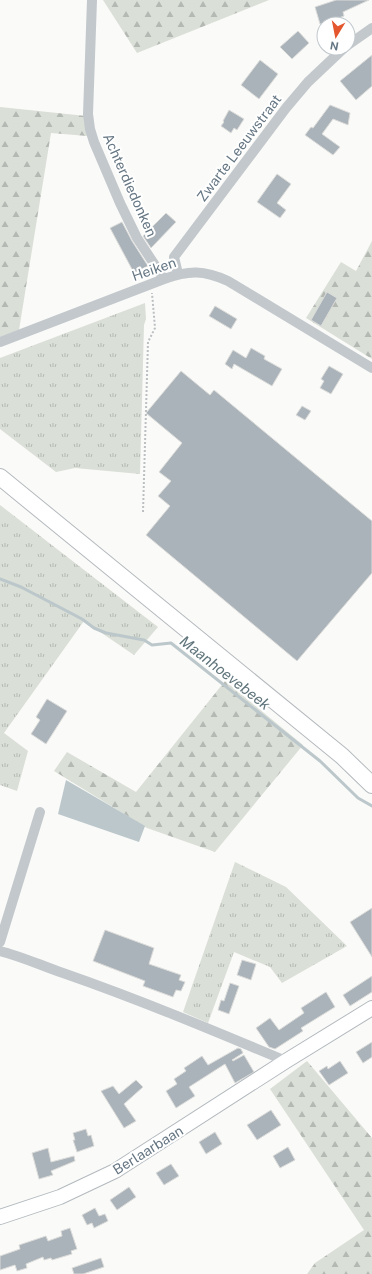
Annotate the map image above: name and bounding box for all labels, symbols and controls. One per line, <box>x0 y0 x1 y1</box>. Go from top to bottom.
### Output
north arrow <box>316 16 356 56</box>
text: N <box>329 39 340 53</box>
street label: Zwarte Leeuwstraat <box>194 91 284 205</box>
street label: Achterdiedonken <box>100 131 160 239</box>
street label: Heiken <box>130 254 178 284</box>
water label: Maanhoevebeek <box>177 632 275 714</box>
street label: Berlaarbaan <box>110 1122 186 1178</box>

